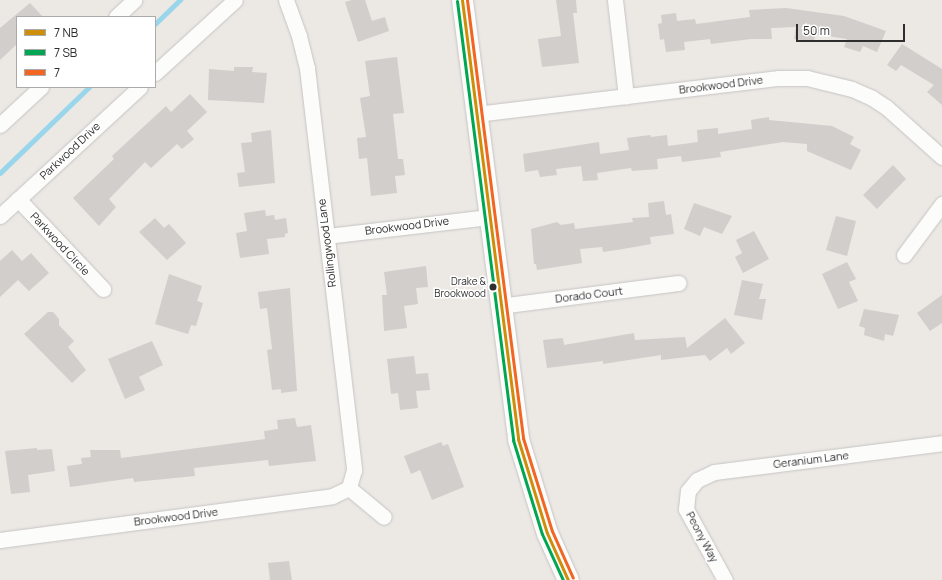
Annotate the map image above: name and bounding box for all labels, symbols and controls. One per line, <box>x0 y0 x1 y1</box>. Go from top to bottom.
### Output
legend <box>16 16 156 88</box>
scale bar <box>798 16 907 42</box>
text: 50 m <box>803 22 830 39</box>
text: 7 NB <box>54 24 78 41</box>
text: 7 SB <box>54 44 77 61</box>
text: 7 <box>54 64 60 81</box>
street label: Brookwood Drive <box>678 73 764 97</box>
street label: Parkwood Drive <box>37 120 103 182</box>
street label: Rollingwood Lane <box>315 198 339 288</box>
street label: Parkwood Circle <box>28 210 92 278</box>
street label: Brookwood Drive <box>364 214 450 238</box>
place label: Drake & Brookwood <box>434 275 486 298</box>
marker: Drake & Brookwood <box>488 282 498 292</box>
street label: Dorado Court <box>554 284 624 306</box>
street label: Geranium Lane <box>773 449 849 471</box>
street label: Brookwood Drive <box>133 505 219 529</box>
street label: Peony Way <box>683 510 721 564</box>

